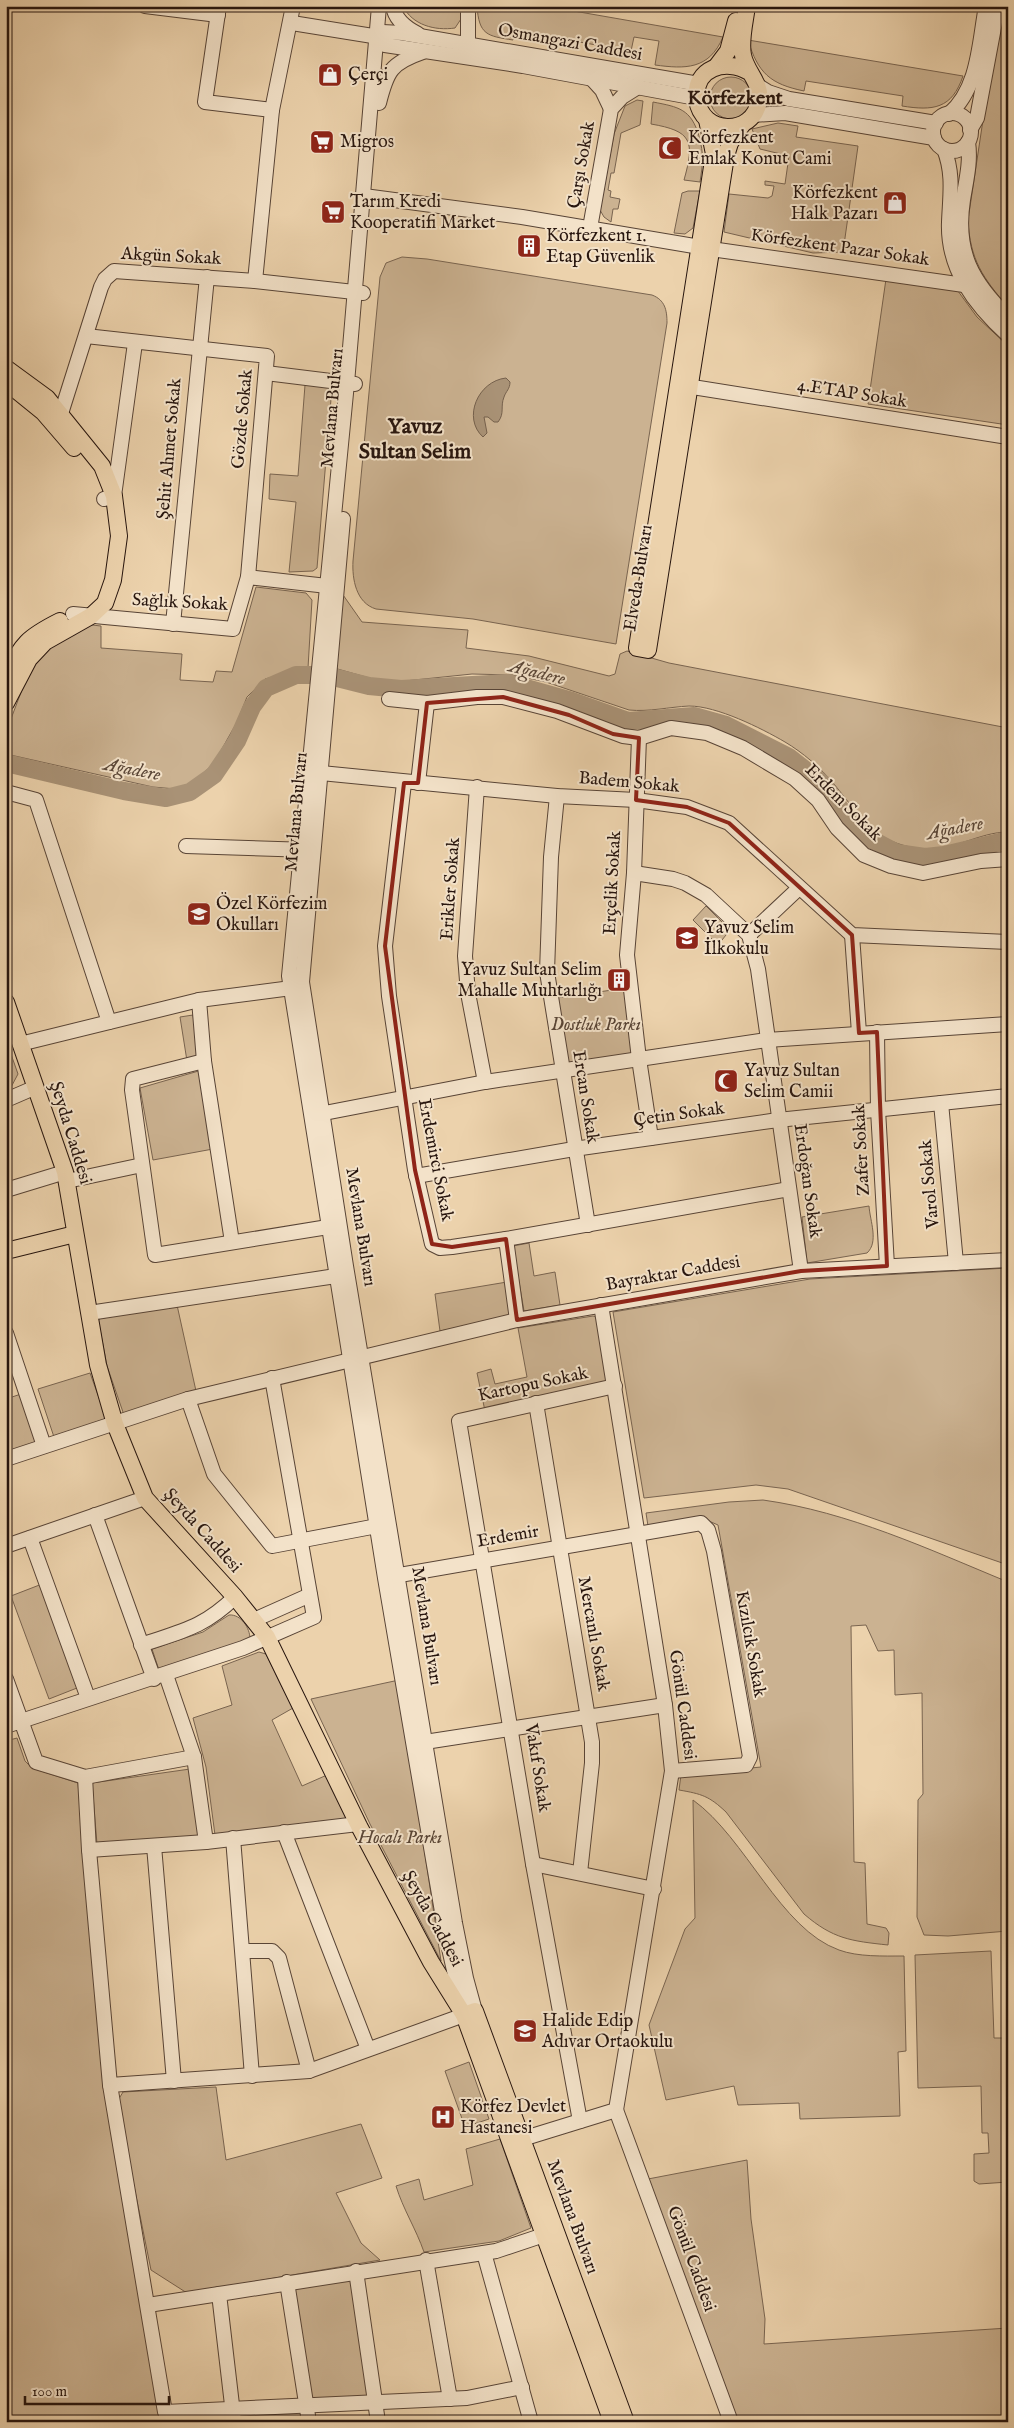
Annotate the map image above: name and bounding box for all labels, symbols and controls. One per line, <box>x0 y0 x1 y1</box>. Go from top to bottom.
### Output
street label: Osmangazi Caddesi <box>496 19 644 67</box>
shop icon: Çerçi <box>317 62 343 88</box>
place label: Çerçi <box>348 64 388 87</box>
district label: Körfezkent <box>687 86 783 111</box>
street label: Çarşı Sokak <box>563 119 601 210</box>
place label: Körfezkent Emlak Konut Cami <box>688 127 832 171</box>
supermarket icon: Migros <box>309 129 335 155</box>
place label: Migros <box>340 131 394 154</box>
mosque icon: Körfezkent Emlak Konut Cami <box>657 135 683 161</box>
place label: Körfezkent Halk Pazarı <box>791 182 878 226</box>
shop icon: Körfezkent Halk Pazarı <box>882 190 908 216</box>
place label: Tarım Kredi Kooperatifi Market <box>350 191 495 235</box>
supermarket icon: Tarım Kredi Kooperatifi Market <box>320 199 346 225</box>
street label: Körfezkent Pazar Sokak <box>749 224 931 272</box>
place label: Körfezkent 1. Etap Güvenlik <box>546 225 655 269</box>
building icon: Körfezkent 1. Etap Güvenlik <box>516 233 542 259</box>
street label: Akgün Sokak <box>119 243 222 271</box>
street label: Mevlana Bulvarı <box>316 347 350 469</box>
street label: Gözde Sokak <box>227 368 259 470</box>
street label: 4.ETAP Sokak <box>796 374 909 414</box>
street label: Şehit Ahmet Sokak <box>152 377 188 521</box>
district label: Yavuz Sultan Selim <box>359 413 471 466</box>
street label: Elveda Bulvarı <box>619 523 659 633</box>
street label: Sağlık Sokak <box>131 589 229 617</box>
water label: Ağadere <box>504 654 568 692</box>
street label: Mevlana Bulvarı <box>280 751 314 873</box>
water label: Ağadere <box>100 752 163 787</box>
street label: Erdem Sokak <box>799 759 887 847</box>
street label: Badem Sokak <box>578 767 681 799</box>
water label: Ağadere <box>923 812 986 847</box>
street label: Erçelik Sokak <box>599 830 627 936</box>
street label: Erikler Sokak <box>436 836 466 941</box>
place label: Özel Körfezim Okulları <box>216 892 327 937</box>
school or university icon: Özel Körfezim Okulları <box>186 901 212 927</box>
place label: Yavuz Selim İlkokulu <box>704 917 794 961</box>
school or university icon: Yavuz Selim İlkokulu <box>674 925 700 951</box>
place label: Yavuz Sultan Selim Mahalle Muhtarlığı <box>457 959 602 1003</box>
building icon: Yavuz Sultan Selim Mahalle Muhtarlığı <box>606 967 632 993</box>
park label: Dostluk Parkı <box>551 1014 641 1037</box>
street label: Ercan Sokak <box>566 1049 604 1146</box>
place label: Yavuz Sultan Selim Camii <box>744 1060 840 1104</box>
mosque icon: Yavuz Sultan Selim Camii <box>713 1068 739 1094</box>
street label: Şeyda Caddesi <box>43 1079 97 1187</box>
street label: Erdemirci Sokak <box>412 1097 458 1224</box>
street label: Çetin Sokak <box>632 1097 726 1133</box>
street label: Zafer Sokak <box>848 1103 876 1196</box>
street label: Erdoğan Sokak <box>788 1122 826 1240</box>
street label: Varol Sokak <box>915 1138 945 1231</box>
street label: Mevlana Bulvarı <box>339 1166 381 1288</box>
street label: Bayraktar Caddesi <box>604 1251 742 1297</box>
street label: Kartopu Sokak <box>476 1362 591 1408</box>
street label: Şeyda Caddesi <box>158 1484 246 1578</box>
street label: Erdemir <box>475 1520 541 1554</box>
street label: Mevlana Bulvarı <box>405 1565 447 1687</box>
street label: Mercanlı Sokak <box>572 1575 614 1694</box>
street label: Kızılcık Sokak <box>729 1589 771 1699</box>
street label: Gönül Caddesi <box>663 1649 701 1762</box>
street label: Vakıf Sokak <box>519 1721 555 1814</box>
park label: Hocalı Parkı <box>357 1827 442 1850</box>
street label: Şeyda Caddesi <box>396 1867 468 1971</box>
place label: Halide Edip Adıvar Ortaokulu <box>541 2010 673 2054</box>
school or university icon: Halide Edip Adıvar Ortaokulu <box>512 2018 538 2044</box>
place label: Körfez Devlet Hastanesi <box>460 2096 566 2140</box>
hospital icon: Körfez Devlet Hastanesi <box>430 2104 456 2130</box>
street label: Mevlana Bulvarı <box>541 2157 603 2277</box>
street label: Gönül Caddesi <box>661 2203 721 2315</box>
scale bar <box>25 2373 169 2405</box>
text: 100 m <box>32 2382 68 2401</box>

